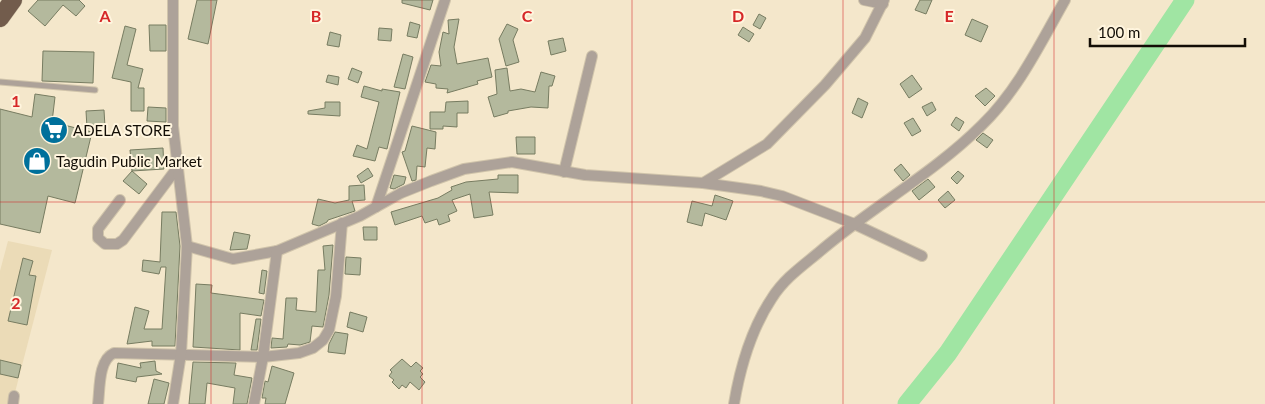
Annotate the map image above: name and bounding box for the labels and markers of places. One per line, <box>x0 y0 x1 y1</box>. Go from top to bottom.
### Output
supermarket icon: ADELA STORE <box>39 115 69 145</box>
place label: ADELA STORE <box>73 121 171 139</box>
shop icon: Tagudin Public Market <box>22 146 52 176</box>
place label: Tagudin Public Market <box>56 152 202 170</box>

